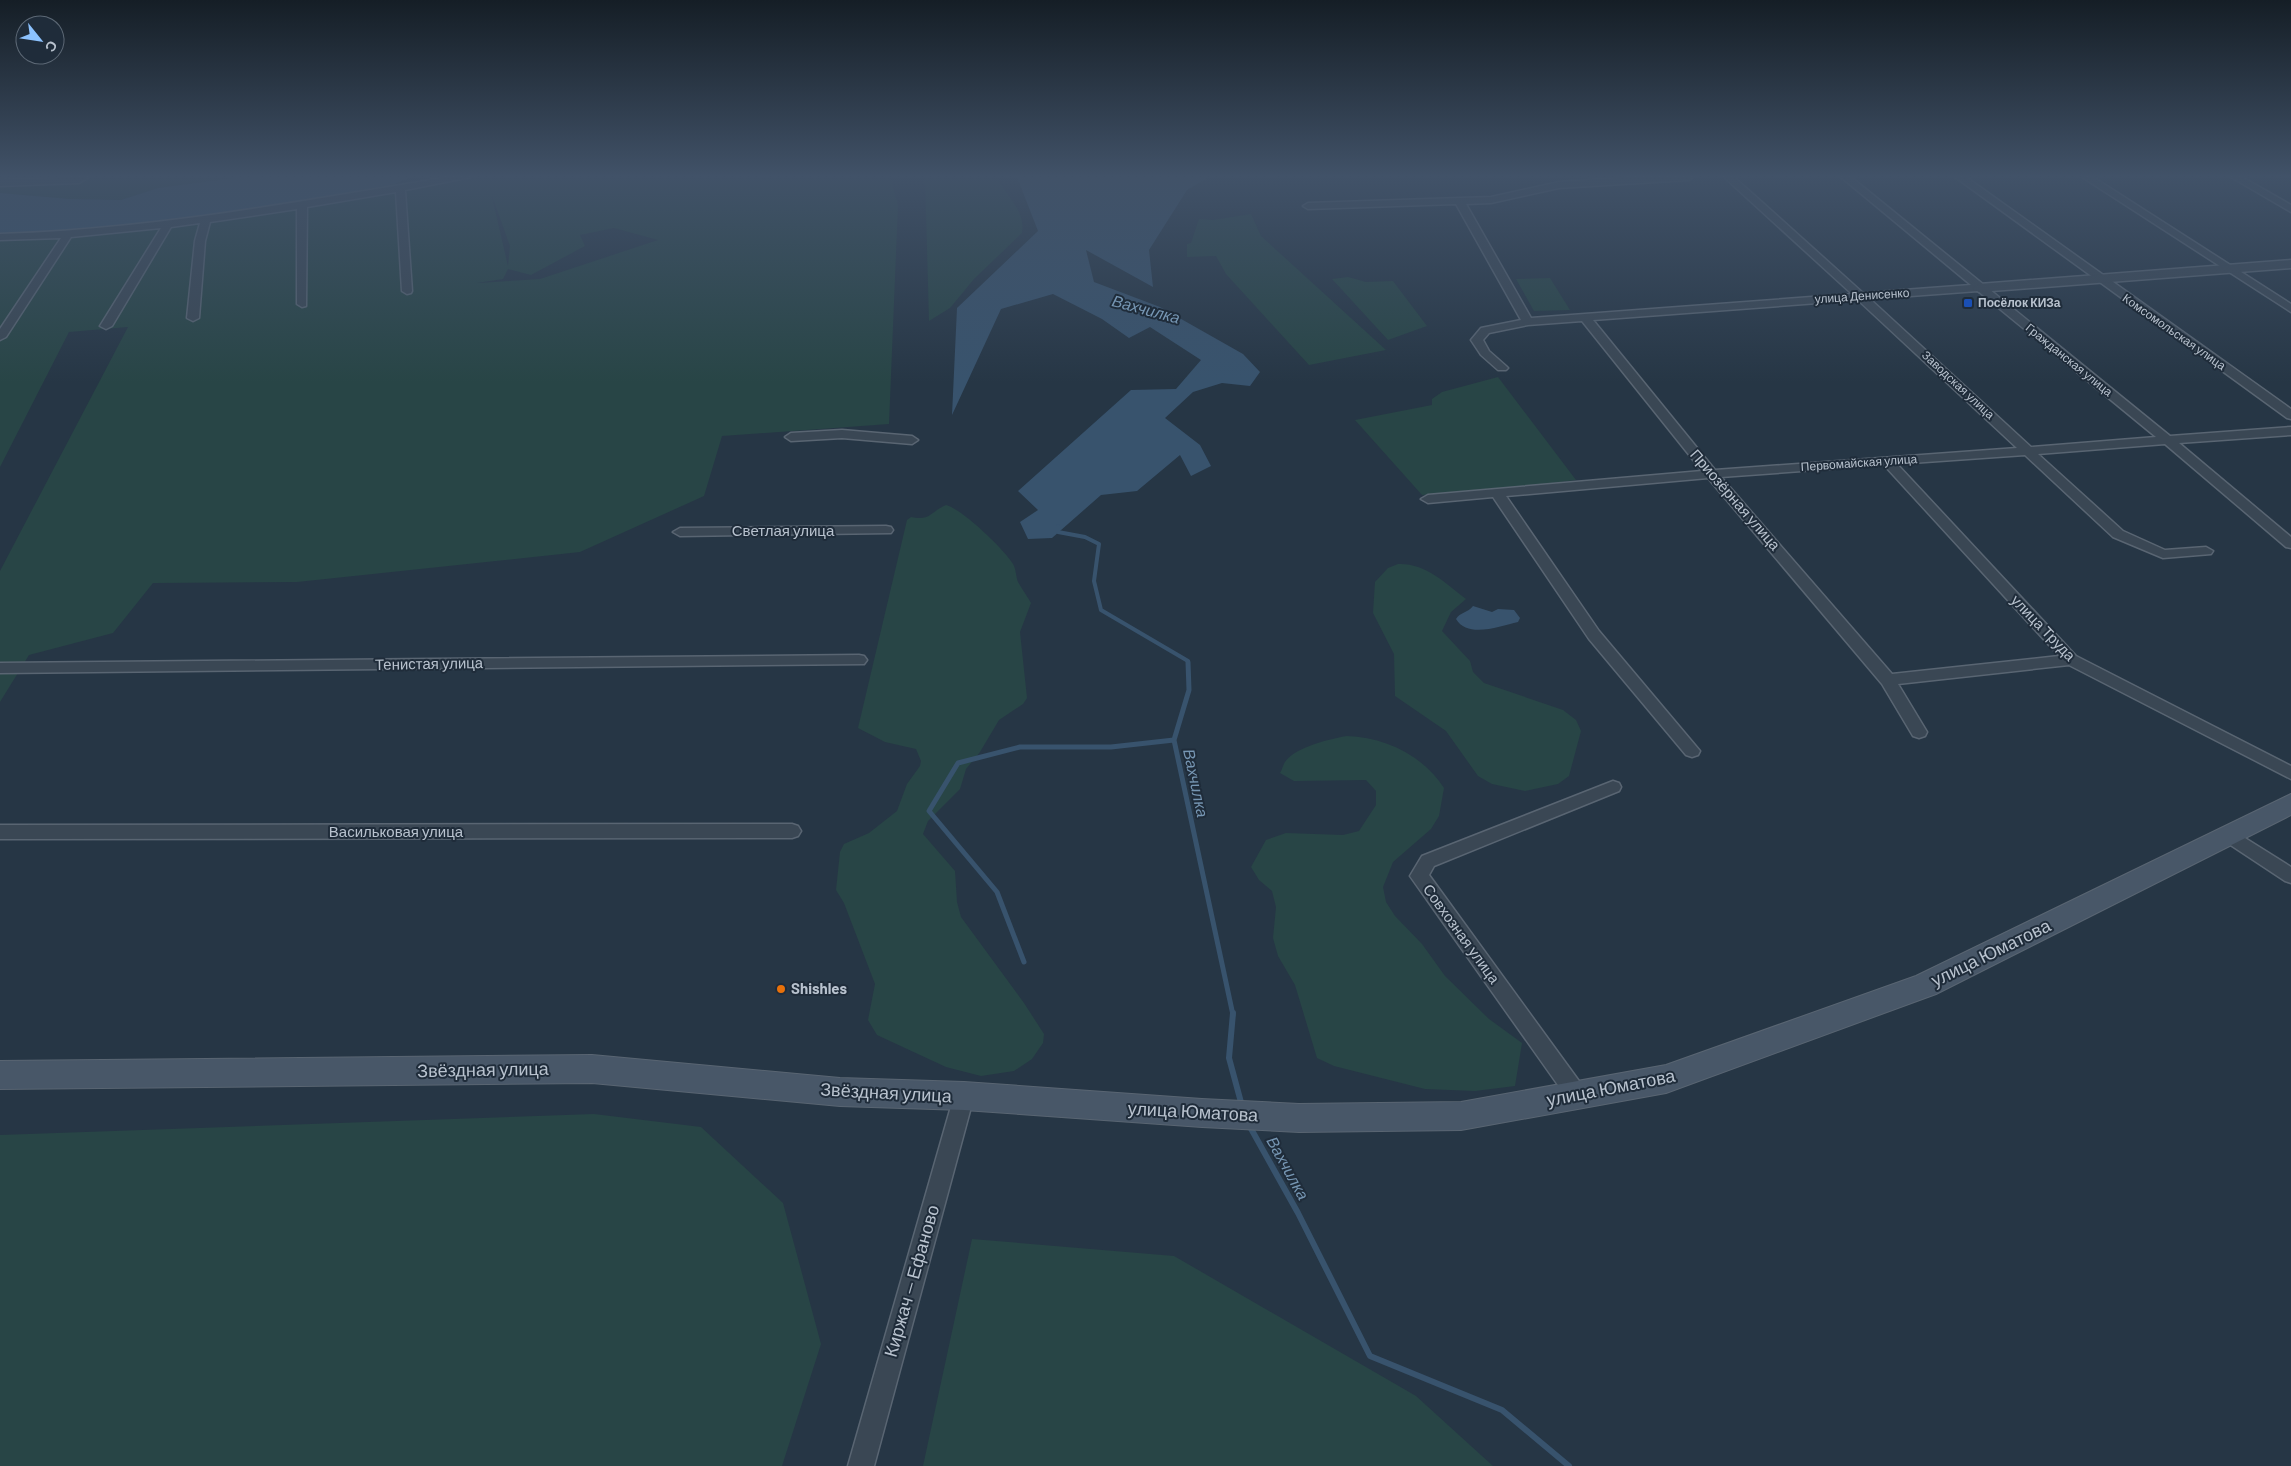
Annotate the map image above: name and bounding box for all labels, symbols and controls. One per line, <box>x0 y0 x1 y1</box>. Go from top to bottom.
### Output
north arrow <box>15 15 65 65</box>
text: С <box>42 38 62 55</box>
street label: улица Денисенко <box>1814 285 1910 306</box>
water label: Вахчилка <box>1110 290 1182 327</box>
street label: Комсомольская улица <box>2120 290 2229 373</box>
place label: Посёлок КИЗа <box>1978 295 2061 309</box>
marker: Посёлок КИЗа <box>1962 297 1974 309</box>
street label: Гражданская улица <box>2023 320 2116 399</box>
street label: Заводская улица <box>1919 347 1998 422</box>
street label: Приозёрная улица <box>1687 445 1785 554</box>
street label: Первомайская улица <box>1800 451 1918 474</box>
street label: Светлая улица <box>732 521 835 539</box>
street label: улица Труда <box>2008 591 2080 665</box>
street label: Тенистая улица <box>375 653 484 673</box>
water label: Вахчилка <box>1180 747 1213 819</box>
street label: Васильковая улица <box>329 822 464 840</box>
street label: Совхозная улица <box>1420 880 1504 987</box>
street label: улица Юматова <box>1927 913 2055 991</box>
place label: Shishles <box>791 979 847 997</box>
marker: Shishles <box>775 983 787 995</box>
street label: Звёздная улица <box>417 1057 550 1081</box>
street label: улица Юматова <box>1545 1064 1678 1110</box>
street label: Звёздная улица <box>820 1078 953 1106</box>
street label: улица Юматова <box>1127 1097 1260 1125</box>
water label: Вахчилка <box>1263 1133 1314 1203</box>
street label: Киржач — Ефаново <box>879 1202 943 1359</box>

